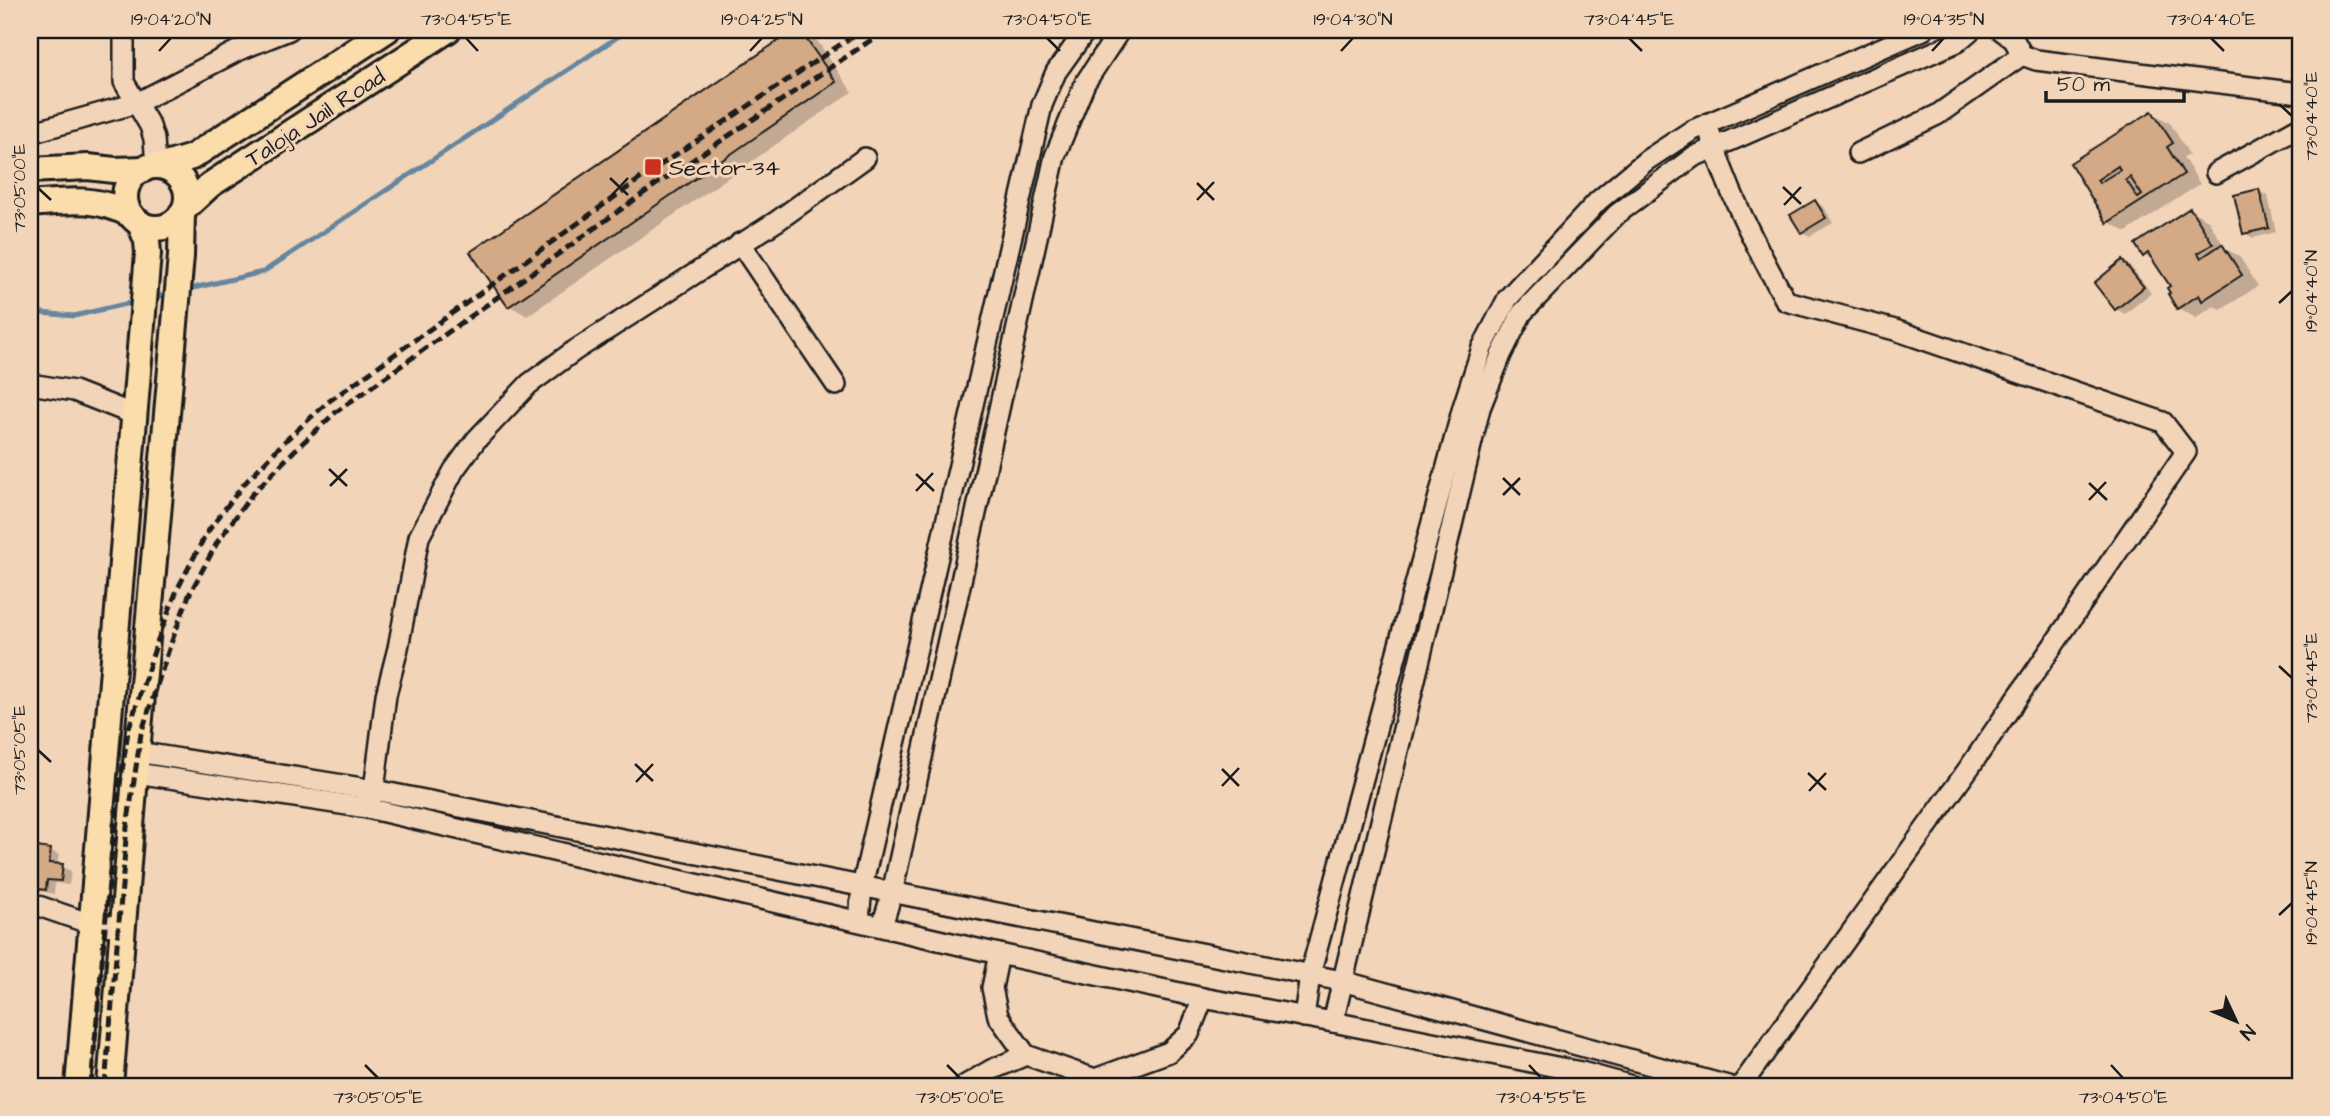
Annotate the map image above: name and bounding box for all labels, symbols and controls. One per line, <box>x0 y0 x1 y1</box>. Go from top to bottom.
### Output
text: 19°04'20"N <box>131 7 211 32</box>
text: 73°04'55"E <box>420 7 512 32</box>
text: 19°04'25"N <box>721 7 803 32</box>
text: 73°04'50"E <box>1002 7 1092 32</box>
text: 19°04'30"N <box>1313 7 1393 32</box>
text: 73°04'45"E <box>1584 7 1675 32</box>
text: 19°04'35"N <box>1904 7 1984 32</box>
text: 73°04'40"E <box>2166 7 2256 32</box>
scale bar <box>2046 60 2185 104</box>
street label: Taloja Jail Road <box>239 61 392 175</box>
text: 50 m <box>2057 70 2111 99</box>
text: 73°04'40"E <box>2299 71 2324 161</box>
text: 73°05'00"E <box>7 143 32 232</box>
place label: Sector-34 <box>669 152 781 184</box>
marker: Sector-34 <box>643 157 663 177</box>
text: 19°04'40"N <box>2299 250 2324 332</box>
text: 73°04'45"E <box>2299 632 2324 723</box>
text: 73°05'05"E <box>7 705 32 795</box>
text: 19°04'45"N <box>2299 861 2324 945</box>
north arrow <box>2200 986 2270 1056</box>
text: N <box>2233 1018 2261 1045</box>
text: 73°05'05"E <box>333 1085 423 1110</box>
text: 73°05'00"E <box>916 1085 1005 1110</box>
text: 73°04'55"E <box>1495 1085 1587 1110</box>
text: 73°04'50"E <box>2078 1085 2168 1110</box>

